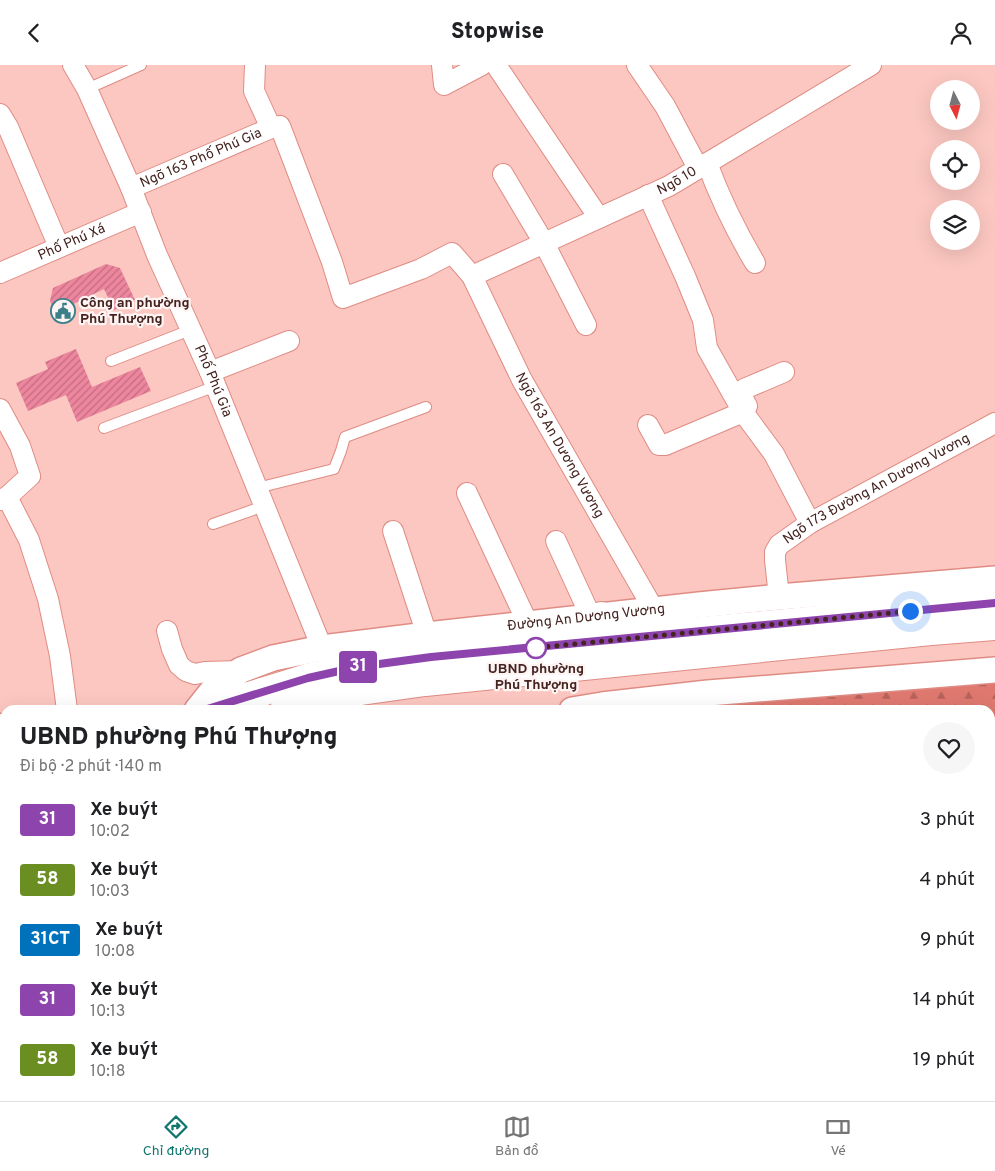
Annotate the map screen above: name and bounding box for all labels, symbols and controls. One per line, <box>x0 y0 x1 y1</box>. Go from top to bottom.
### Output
icon: back <box>20 19 48 47</box>
text: Stopwise <box>451 19 544 46</box>
icon: person <box>947 19 975 47</box>
north arrow <box>930 80 980 130</box>
map controls <box>930 80 980 250</box>
street label: Ngõ 163 Phố Phú Gia <box>137 124 264 192</box>
button: locate <box>930 140 980 190</box>
street label: Ngõ 10 <box>654 163 700 199</box>
button: layers <box>930 200 980 250</box>
street label: Phố Phú Xá <box>35 220 108 264</box>
place label: Công an phường Phú Thượng <box>80 295 190 328</box>
public building icon: Công an phường Phú Thượng <box>50 298 76 324</box>
street label: Phố Phú Gia <box>190 342 236 420</box>
street label: Ngõ 163 An Dương Vương <box>511 370 608 521</box>
street label: Ngõ 173 Đường An Dương Vương <box>780 430 973 548</box>
your location <box>898 599 923 624</box>
street label: Đường An Dương Vương <box>506 600 666 635</box>
marker: UBND phường Phú Thượng <box>525 637 547 659</box>
line badge: 31 <box>336 651 380 683</box>
text: 31 <box>349 655 367 678</box>
place label: UBND phường Phú Thượng <box>488 661 584 694</box>
button: heart <box>923 722 975 774</box>
text: UBND phường Phú Thượng <box>20 723 337 753</box>
text: Đi bộ · 2 phút · 140 m <box>20 757 162 777</box>
text: Xe buýt <box>90 798 158 822</box>
text: 31 <box>39 808 56 831</box>
text: 3 phút <box>920 808 975 832</box>
text: 10:02 <box>90 822 130 842</box>
text: Xe buýt <box>90 858 158 882</box>
text: 58 <box>36 868 59 891</box>
text: 4 phút <box>919 868 975 892</box>
text: 10:03 <box>90 882 130 902</box>
text: Xe buýt <box>95 918 163 942</box>
text: 31CT <box>30 928 70 951</box>
text: 9 phút <box>920 928 975 952</box>
text: 10:08 <box>95 942 135 962</box>
text: Xe buýt <box>90 978 158 1002</box>
text: 31 <box>39 988 56 1011</box>
text: 14 phút <box>913 988 975 1012</box>
text: 10:13 <box>90 1002 125 1022</box>
text: Xe buýt <box>90 1038 158 1062</box>
text: 58 <box>36 1048 59 1071</box>
text: 19 phút <box>913 1048 975 1072</box>
text: 10:18 <box>90 1062 126 1082</box>
tab: Chỉ đường <box>143 1113 209 1160</box>
tab: Bản đồ <box>495 1113 539 1160</box>
tab: Vé <box>824 1113 852 1160</box>

